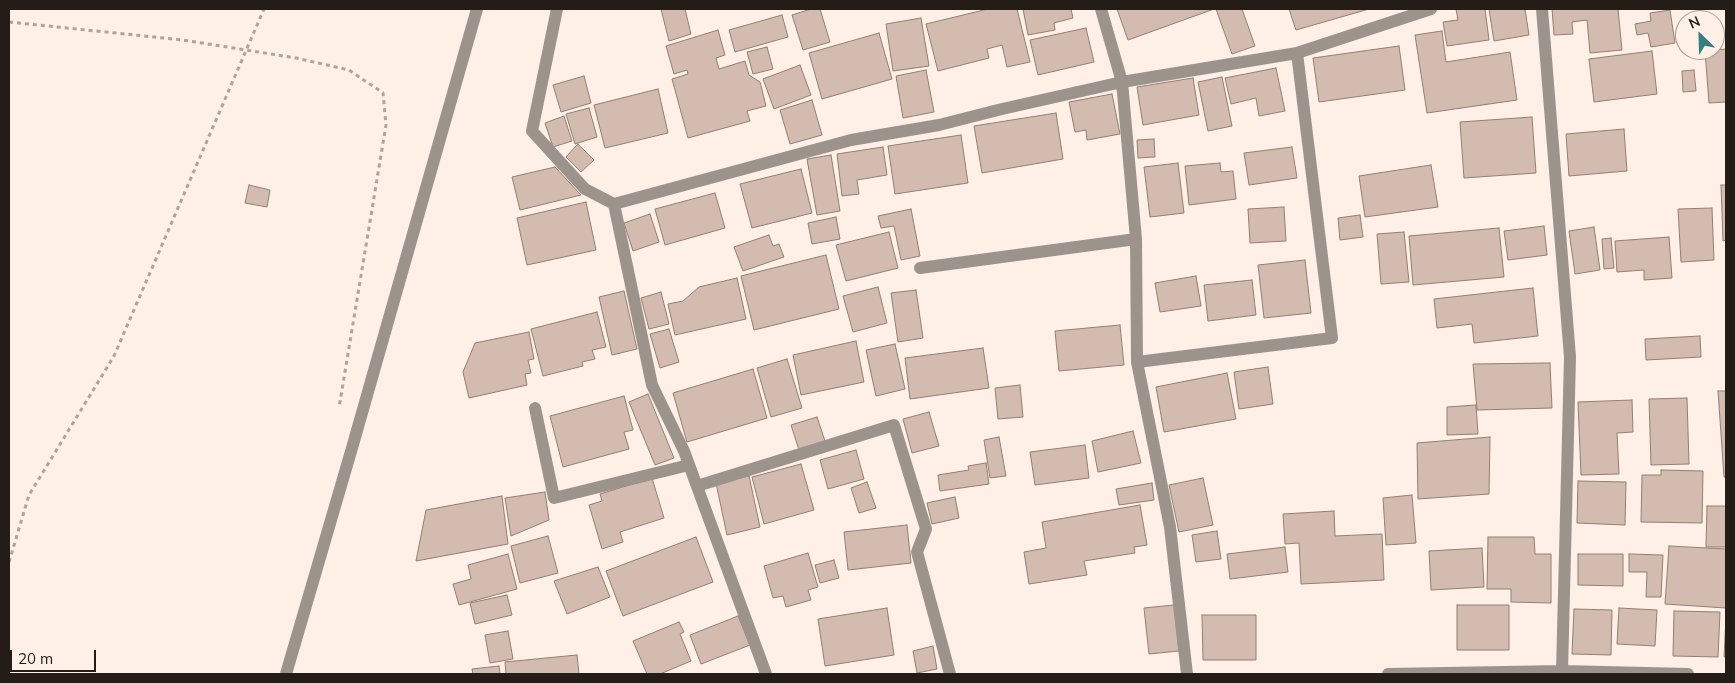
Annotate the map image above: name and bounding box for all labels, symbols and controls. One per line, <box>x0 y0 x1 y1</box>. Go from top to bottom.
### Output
north arrow <box>1675 10 1725 60</box>
text: N <box>1686 12 1703 33</box>
scale bar <box>12 640 99 672</box>
text: 20 m <box>18 649 53 668</box>

